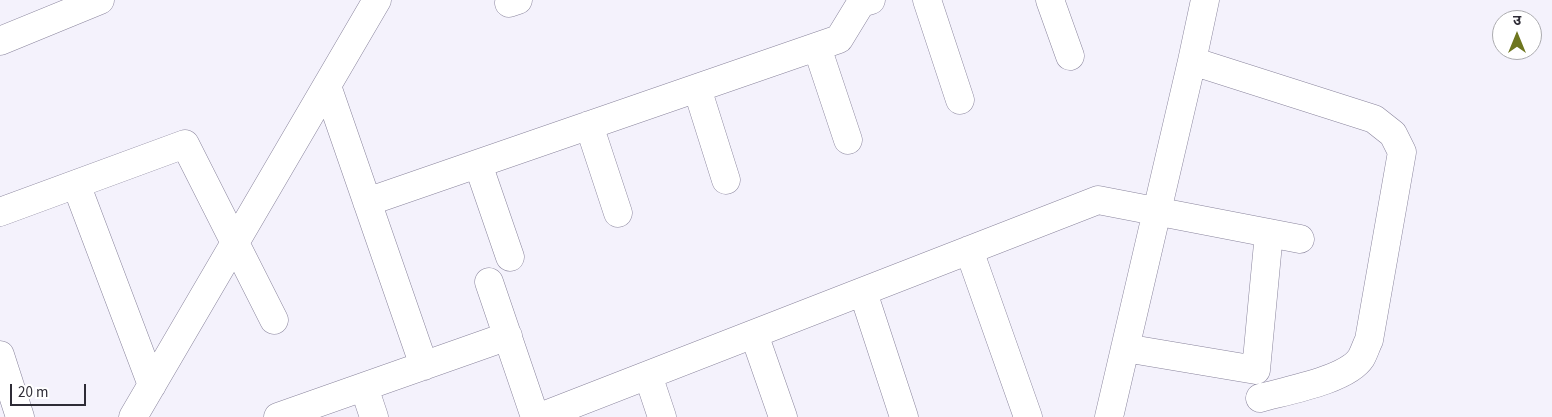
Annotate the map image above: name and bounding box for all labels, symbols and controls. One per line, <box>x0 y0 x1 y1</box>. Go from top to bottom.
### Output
north arrow <box>1492 10 1542 60</box>
text: उ <box>1513 11 1521 31</box>
scale bar <box>12 374 89 406</box>
text: 20 m <box>18 382 48 403</box>

